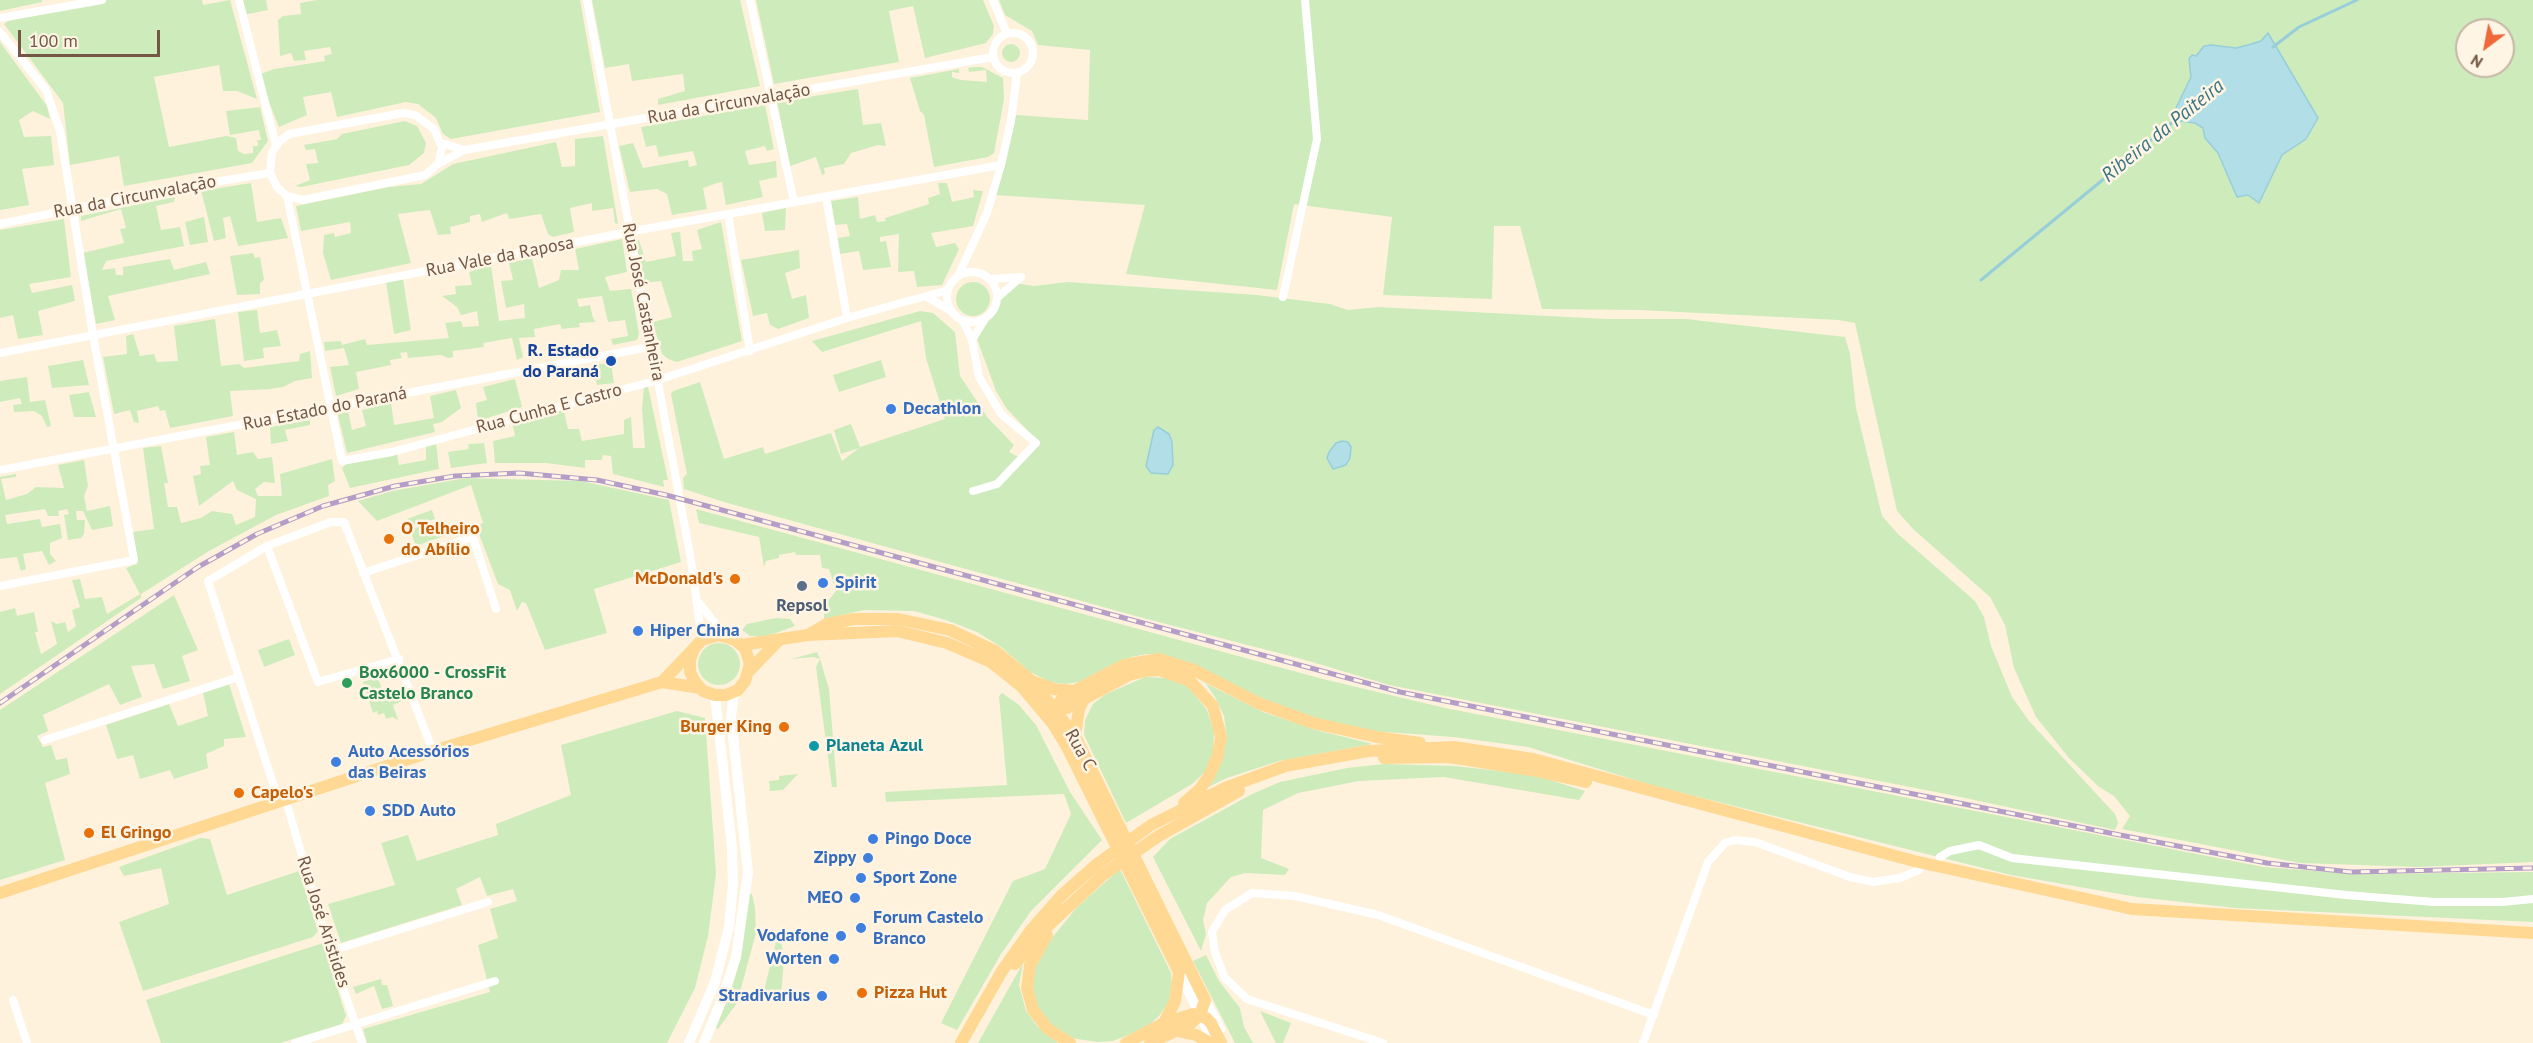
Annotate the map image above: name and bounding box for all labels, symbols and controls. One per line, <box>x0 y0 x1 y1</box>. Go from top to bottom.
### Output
scale bar <box>21 18 164 56</box>
north arrow <box>2455 18 2515 78</box>
text: 100 m <box>29 29 78 52</box>
text: N <box>2467 50 2486 73</box>
water label: Ribeira da Paiteira <box>2097 74 2229 188</box>
street label: Rua da Circunvalação <box>646 79 812 129</box>
street label: Rua da Circunvalação <box>52 171 218 223</box>
street label: Rua José Castanheira <box>617 221 669 383</box>
street label: Rua Vale da Raposa <box>424 232 576 282</box>
place label: R. Estado do Paraná <box>522 340 599 382</box>
marker: R. Estado do Paraná <box>604 354 618 368</box>
street label: Rua Cunha E Castro <box>474 379 624 439</box>
street label: Rua Estado do Paraná <box>241 382 409 436</box>
place label: Decathlon <box>903 398 981 420</box>
marker: Decathlon <box>884 402 898 416</box>
place label: O Telheiro do Abílio <box>401 518 480 560</box>
marker: O Telheiro do Abílio <box>382 532 396 546</box>
place label: McDonald's <box>635 568 723 590</box>
marker: McDonald's <box>728 572 742 586</box>
place label: Spirit <box>835 572 877 594</box>
marker: Spirit <box>816 576 830 590</box>
marker: Repsol <box>795 579 809 593</box>
place label: Repsol <box>776 595 828 617</box>
place label: Hiper China <box>650 620 740 642</box>
marker: Hiper China <box>631 624 645 638</box>
place label: Box6000 - CrossFit Castelo Branco <box>359 662 506 704</box>
marker: Box6000 - CrossFit Castelo Branco <box>340 676 354 690</box>
place label: Burger King <box>680 716 772 738</box>
marker: Burger King <box>777 720 791 734</box>
street label: Rua C <box>1060 725 1100 775</box>
place label: Planeta Azul <box>826 735 923 757</box>
marker: Planeta Azul <box>807 739 821 753</box>
place label: Auto Acessórios das Beiras <box>348 741 469 783</box>
marker: Auto Acessórios das Beiras <box>329 755 343 769</box>
place label: Capelo's <box>251 782 313 804</box>
marker: Capelo's <box>232 786 246 800</box>
place label: SDD Auto <box>382 800 456 822</box>
marker: SDD Auto <box>363 804 377 818</box>
place label: El Gringo <box>101 822 171 844</box>
marker: El Gringo <box>82 826 96 840</box>
place label: Pingo Doce <box>885 828 972 850</box>
marker: Pingo Doce <box>866 832 880 846</box>
place label: Zippy <box>814 847 856 869</box>
marker: Zippy <box>861 851 875 865</box>
street label: Rua José Aristides <box>292 854 354 990</box>
place label: Sport Zone <box>873 867 957 889</box>
marker: Sport Zone <box>854 871 868 885</box>
place label: MEO <box>807 887 843 909</box>
marker: MEO <box>848 891 862 905</box>
place label: Forum Castelo Branco <box>873 907 984 950</box>
marker: Forum Castelo Branco <box>854 921 868 935</box>
place label: Vodafone <box>757 925 829 947</box>
marker: Vodafone <box>834 929 848 943</box>
place label: Worten <box>766 948 822 970</box>
marker: Worten <box>827 952 841 966</box>
place label: Pizza Hut <box>874 982 947 1004</box>
place label: Stradivarius <box>718 985 810 1007</box>
marker: Pizza Hut <box>855 986 869 1000</box>
marker: Stradivarius <box>815 989 829 1003</box>

